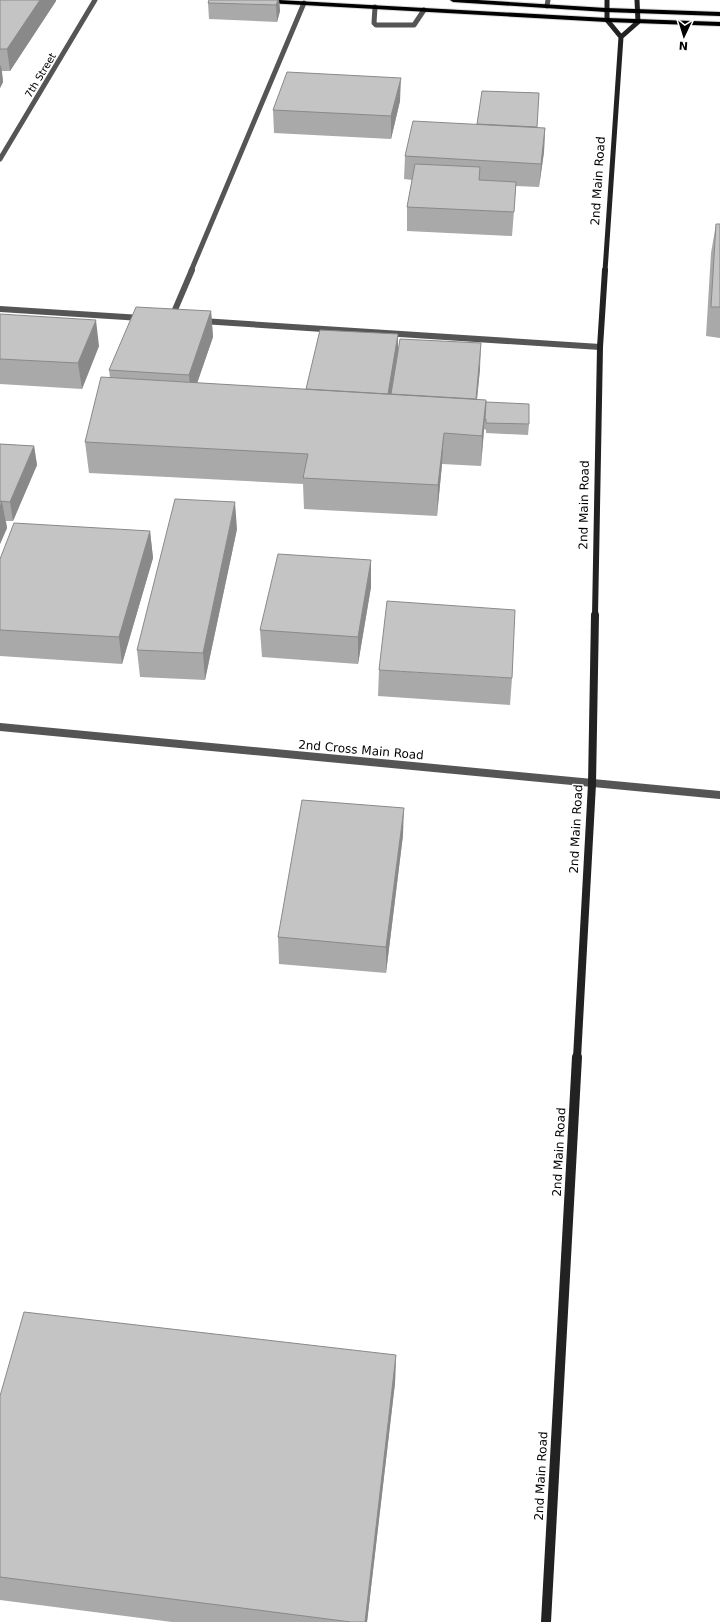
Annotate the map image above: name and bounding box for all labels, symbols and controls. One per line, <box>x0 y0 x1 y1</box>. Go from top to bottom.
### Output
north arrow <box>664 16 704 56</box>
text: N <box>678 39 688 52</box>
street label: 7th Street <box>23 51 58 100</box>
street label: 2nd Main Road <box>588 136 608 226</box>
street label: 2nd Main Road <box>576 460 592 550</box>
street label: 2nd Cross Main Road <box>298 738 424 762</box>
street label: 2nd Main Road <box>567 784 585 874</box>
street label: 2nd Main Road <box>550 1107 568 1197</box>
street label: 2nd Main Road <box>532 1431 550 1521</box>

